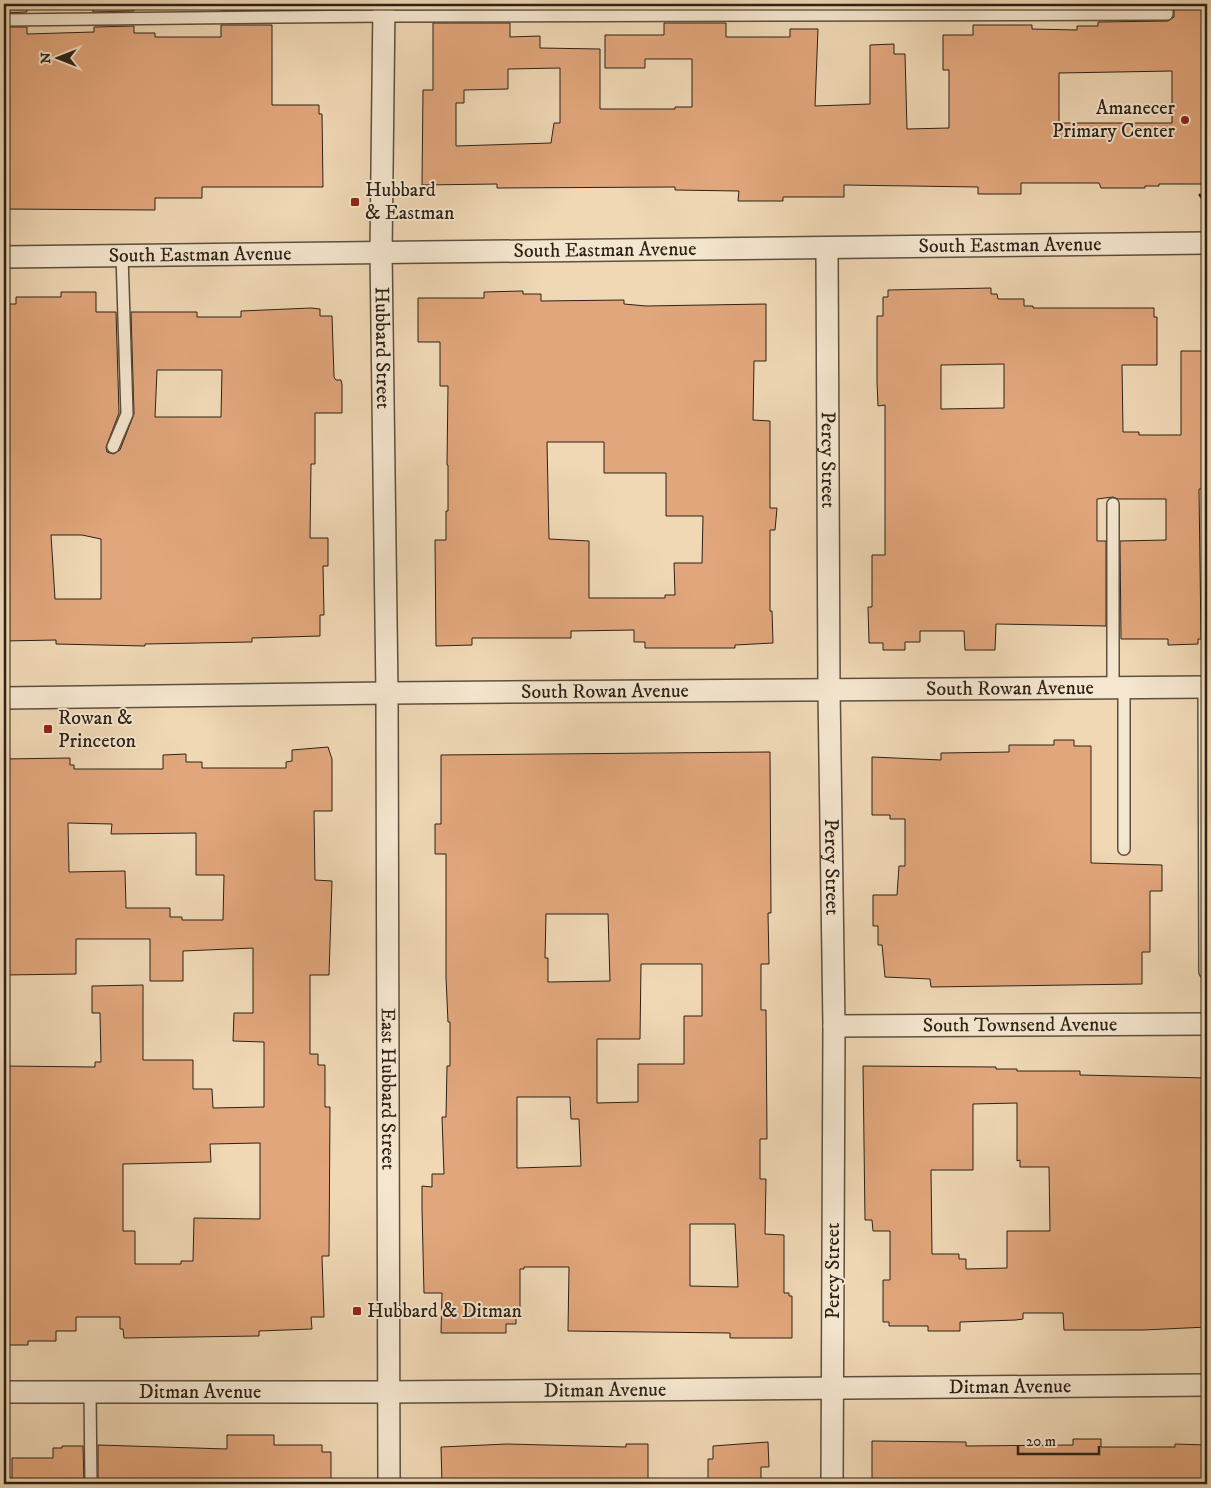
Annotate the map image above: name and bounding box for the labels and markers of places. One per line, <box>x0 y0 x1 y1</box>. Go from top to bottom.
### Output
place label: Amanecer Primary Center <box>1052 96 1176 144</box>
marker: Amanecer Primary Center <box>1179 114 1191 126</box>
place label: Hubbard & Eastman <box>365 178 455 226</box>
marker: Hubbard & Eastman <box>349 196 361 208</box>
place label: Rowan & Princeton <box>58 706 137 754</box>
marker: Rowan & Princeton <box>42 723 54 735</box>
place label: Hubbard & Ditman <box>367 1299 523 1324</box>
marker: Hubbard & Ditman <box>351 1305 363 1317</box>

